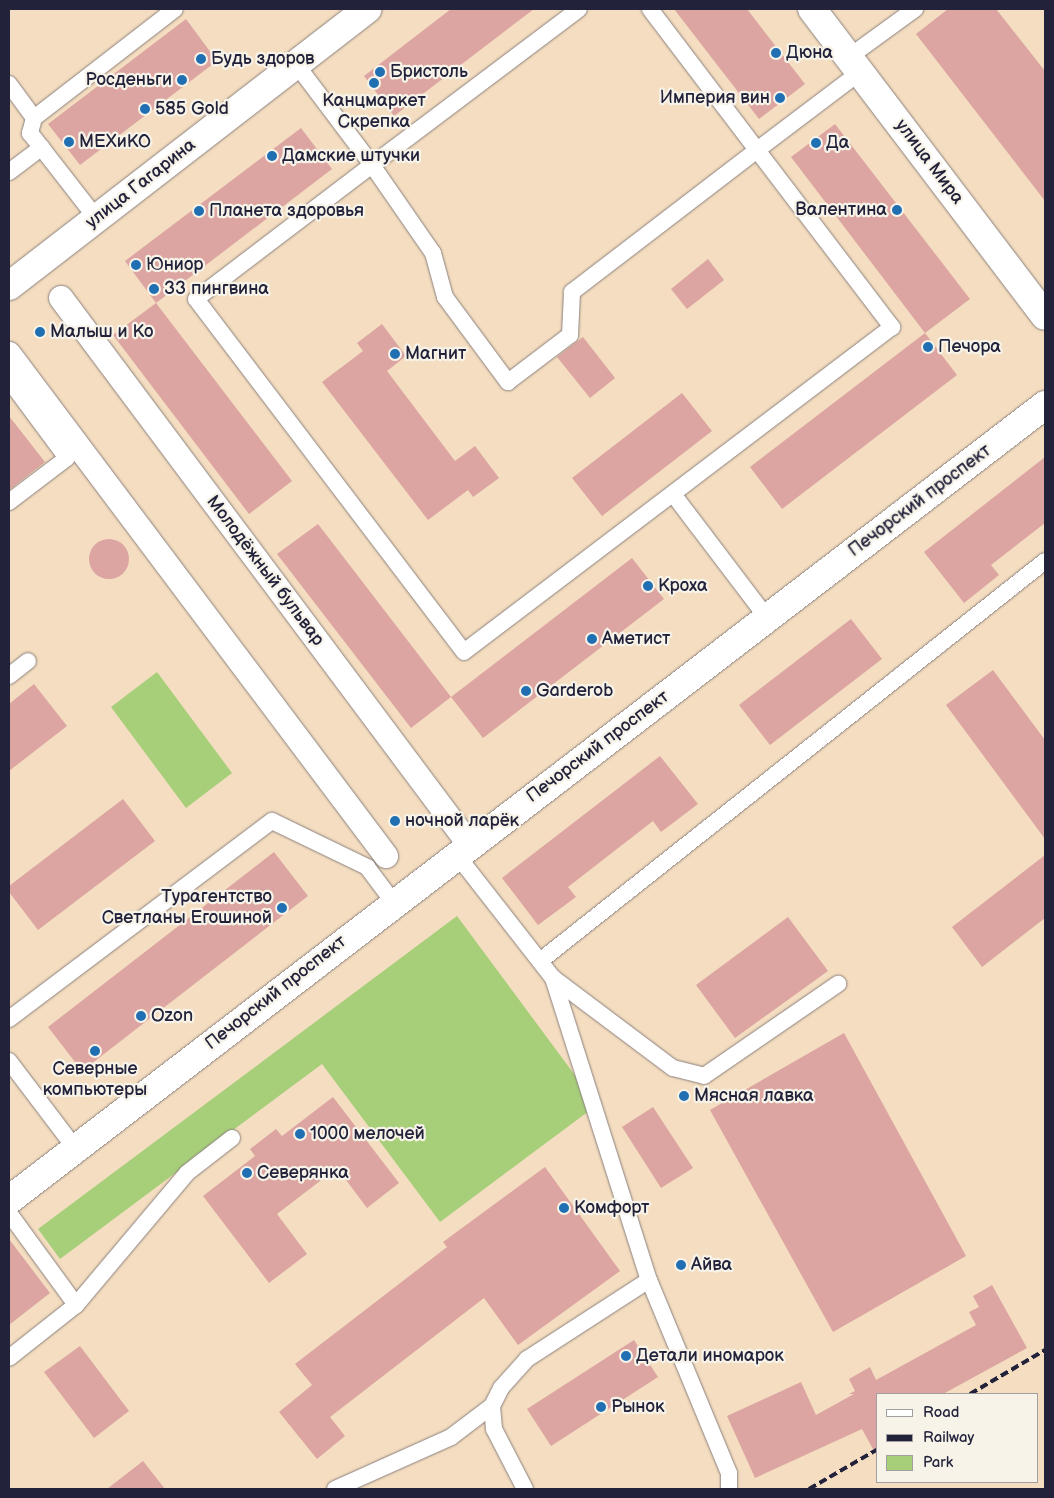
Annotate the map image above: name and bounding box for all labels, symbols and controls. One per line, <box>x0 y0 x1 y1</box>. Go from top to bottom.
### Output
place label: Дюна <box>786 42 833 64</box>
marker: Дюна <box>770 47 782 59</box>
place label: Будь здоров <box>211 48 314 70</box>
marker: Будь здоров <box>195 53 207 65</box>
place label: Бристоль <box>390 61 468 83</box>
marker: Бристоль <box>374 66 386 78</box>
place label: Росденьги <box>85 69 172 91</box>
marker: Росденьги <box>176 74 188 86</box>
marker: Канцмаркет Скрепка <box>368 77 380 89</box>
place label: Империя вин <box>660 87 770 109</box>
place label: Канцмаркет Скрепка <box>322 91 426 134</box>
marker: Империя вин <box>774 92 786 104</box>
place label: 585 Gold <box>155 98 229 120</box>
marker: 585 Gold <box>139 103 151 115</box>
street label: улица Мира <box>890 115 968 209</box>
place label: МЕХиКО <box>79 131 151 153</box>
place label: Да <box>826 132 849 154</box>
street label: улица Гагарина <box>82 134 200 234</box>
marker: МЕХиКО <box>63 136 75 148</box>
marker: Да <box>810 137 822 149</box>
place label: Дамские штучки <box>282 145 420 167</box>
marker: Дамские штучки <box>266 150 278 162</box>
place label: Валентина <box>795 199 887 221</box>
place label: Планета здоровья <box>209 200 364 222</box>
marker: Валентина <box>891 204 903 216</box>
marker: Планета здоровья <box>193 205 205 217</box>
place label: Юниор <box>146 254 203 276</box>
marker: Юниор <box>130 259 142 271</box>
place label: 33 пингвина <box>164 278 269 300</box>
marker: 33 пингвина <box>148 283 160 295</box>
place label: Малыш и Ко <box>50 321 153 343</box>
marker: Малыш и Ко <box>34 326 46 338</box>
place label: Печора <box>938 336 1001 358</box>
marker: Печора <box>922 341 934 353</box>
place label: Магнит <box>405 343 466 365</box>
marker: Магнит <box>389 348 401 360</box>
street label: Печорский проспект <box>844 440 996 562</box>
street label: Молодёжный бульвар <box>201 492 329 650</box>
place label: Кроха <box>658 575 708 597</box>
marker: Кроха <box>642 580 654 592</box>
place label: Аметист <box>602 628 670 650</box>
marker: Аметист <box>586 633 598 645</box>
place label: Garderob <box>536 680 613 702</box>
marker: Garderob <box>520 685 532 697</box>
street label: Печорский проспект <box>522 686 674 808</box>
place label: ночной ларёк <box>405 810 519 832</box>
marker: ночной ларёк <box>389 815 401 827</box>
place label: Турагентство Светланы Егошиной <box>102 887 272 930</box>
marker: Турагентство Светланы Егошиной <box>276 902 288 914</box>
street label: Печорский проспект <box>201 931 351 1055</box>
place label: Ozon <box>151 1005 193 1027</box>
marker: Ozon <box>135 1010 147 1022</box>
marker: Северные компьютеры <box>89 1045 101 1057</box>
place label: Северные компьютеры <box>43 1059 147 1102</box>
place label: Мясная лавка <box>694 1085 814 1107</box>
marker: Мясная лавка <box>678 1090 690 1102</box>
place label: 1000 мелочей <box>310 1123 425 1145</box>
marker: 1000 мелочей <box>294 1128 306 1140</box>
place label: Северянка <box>257 1162 349 1184</box>
marker: Северянка <box>241 1167 253 1179</box>
place label: Комфорт <box>574 1197 649 1219</box>
marker: Комфорт <box>558 1202 570 1214</box>
place label: Айва <box>691 1254 732 1276</box>
marker: Айва <box>675 1259 687 1271</box>
place label: Детали иномарок <box>636 1345 784 1367</box>
marker: Детали иномарок <box>620 1350 632 1362</box>
legend <box>876 1393 1039 1483</box>
place label: Рынок <box>611 1396 664 1418</box>
marker: Рынок <box>595 1401 607 1413</box>
text: Road <box>923 1403 959 1422</box>
text: Railway <box>923 1428 974 1447</box>
text: Park <box>923 1453 953 1472</box>

